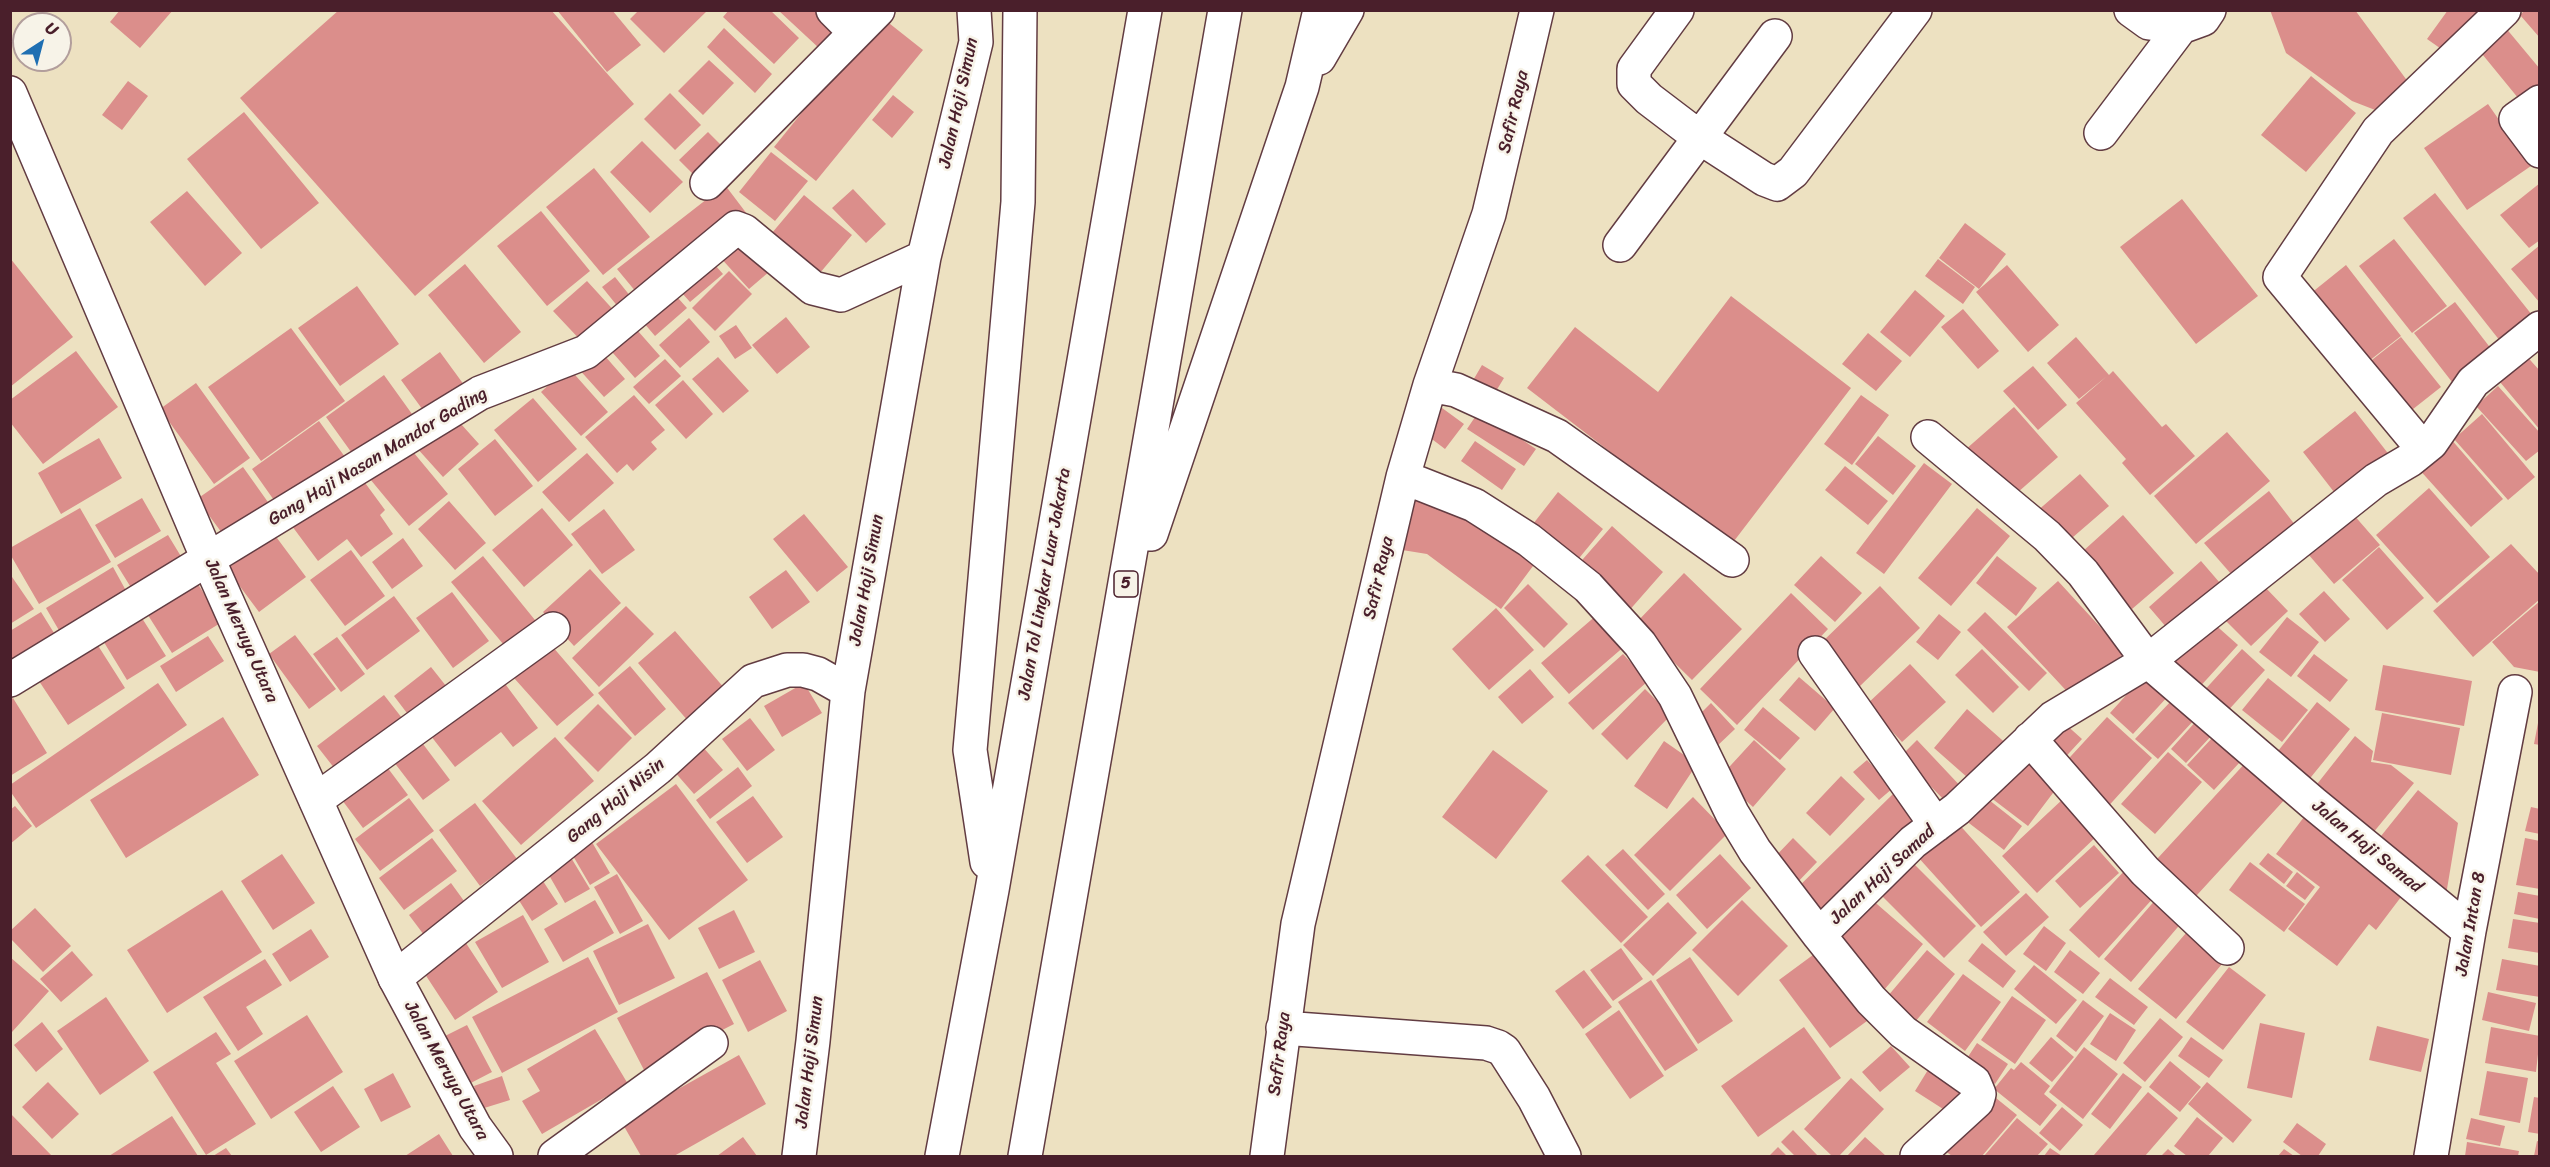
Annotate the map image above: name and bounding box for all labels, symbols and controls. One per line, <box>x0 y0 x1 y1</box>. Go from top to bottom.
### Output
north arrow <box>12 12 72 72</box>
text: U <box>39 14 65 43</box>
street label: Jalan Haji Simun <box>935 36 983 170</box>
street label: Safir Raya <box>1494 69 1534 155</box>
street label: Gang Haji Nasan Mandor Gading <box>265 383 491 531</box>
street label: Jalan Tol Lingkar Luar Jakarta <box>1014 466 1076 702</box>
street label: Jalan Haji Simun <box>845 513 889 647</box>
street label: Safir Raya <box>1359 535 1399 621</box>
street label: Jalan Meruya Utara <box>200 556 282 706</box>
road number: 5 <box>1114 571 1138 597</box>
street label: Gang Haji Nisin <box>563 754 669 848</box>
street label: Jalan Haji Samad <box>2307 796 2427 898</box>
street label: Jalan Haji Samad <box>1826 821 1940 929</box>
street label: Jalan Intan 8 <box>2451 870 2491 978</box>
street label: Jalan Haji Simun <box>791 995 829 1129</box>
street label: Jalan Meruya Utara <box>399 998 493 1144</box>
street label: Safir Raya <box>1264 1011 1296 1097</box>

